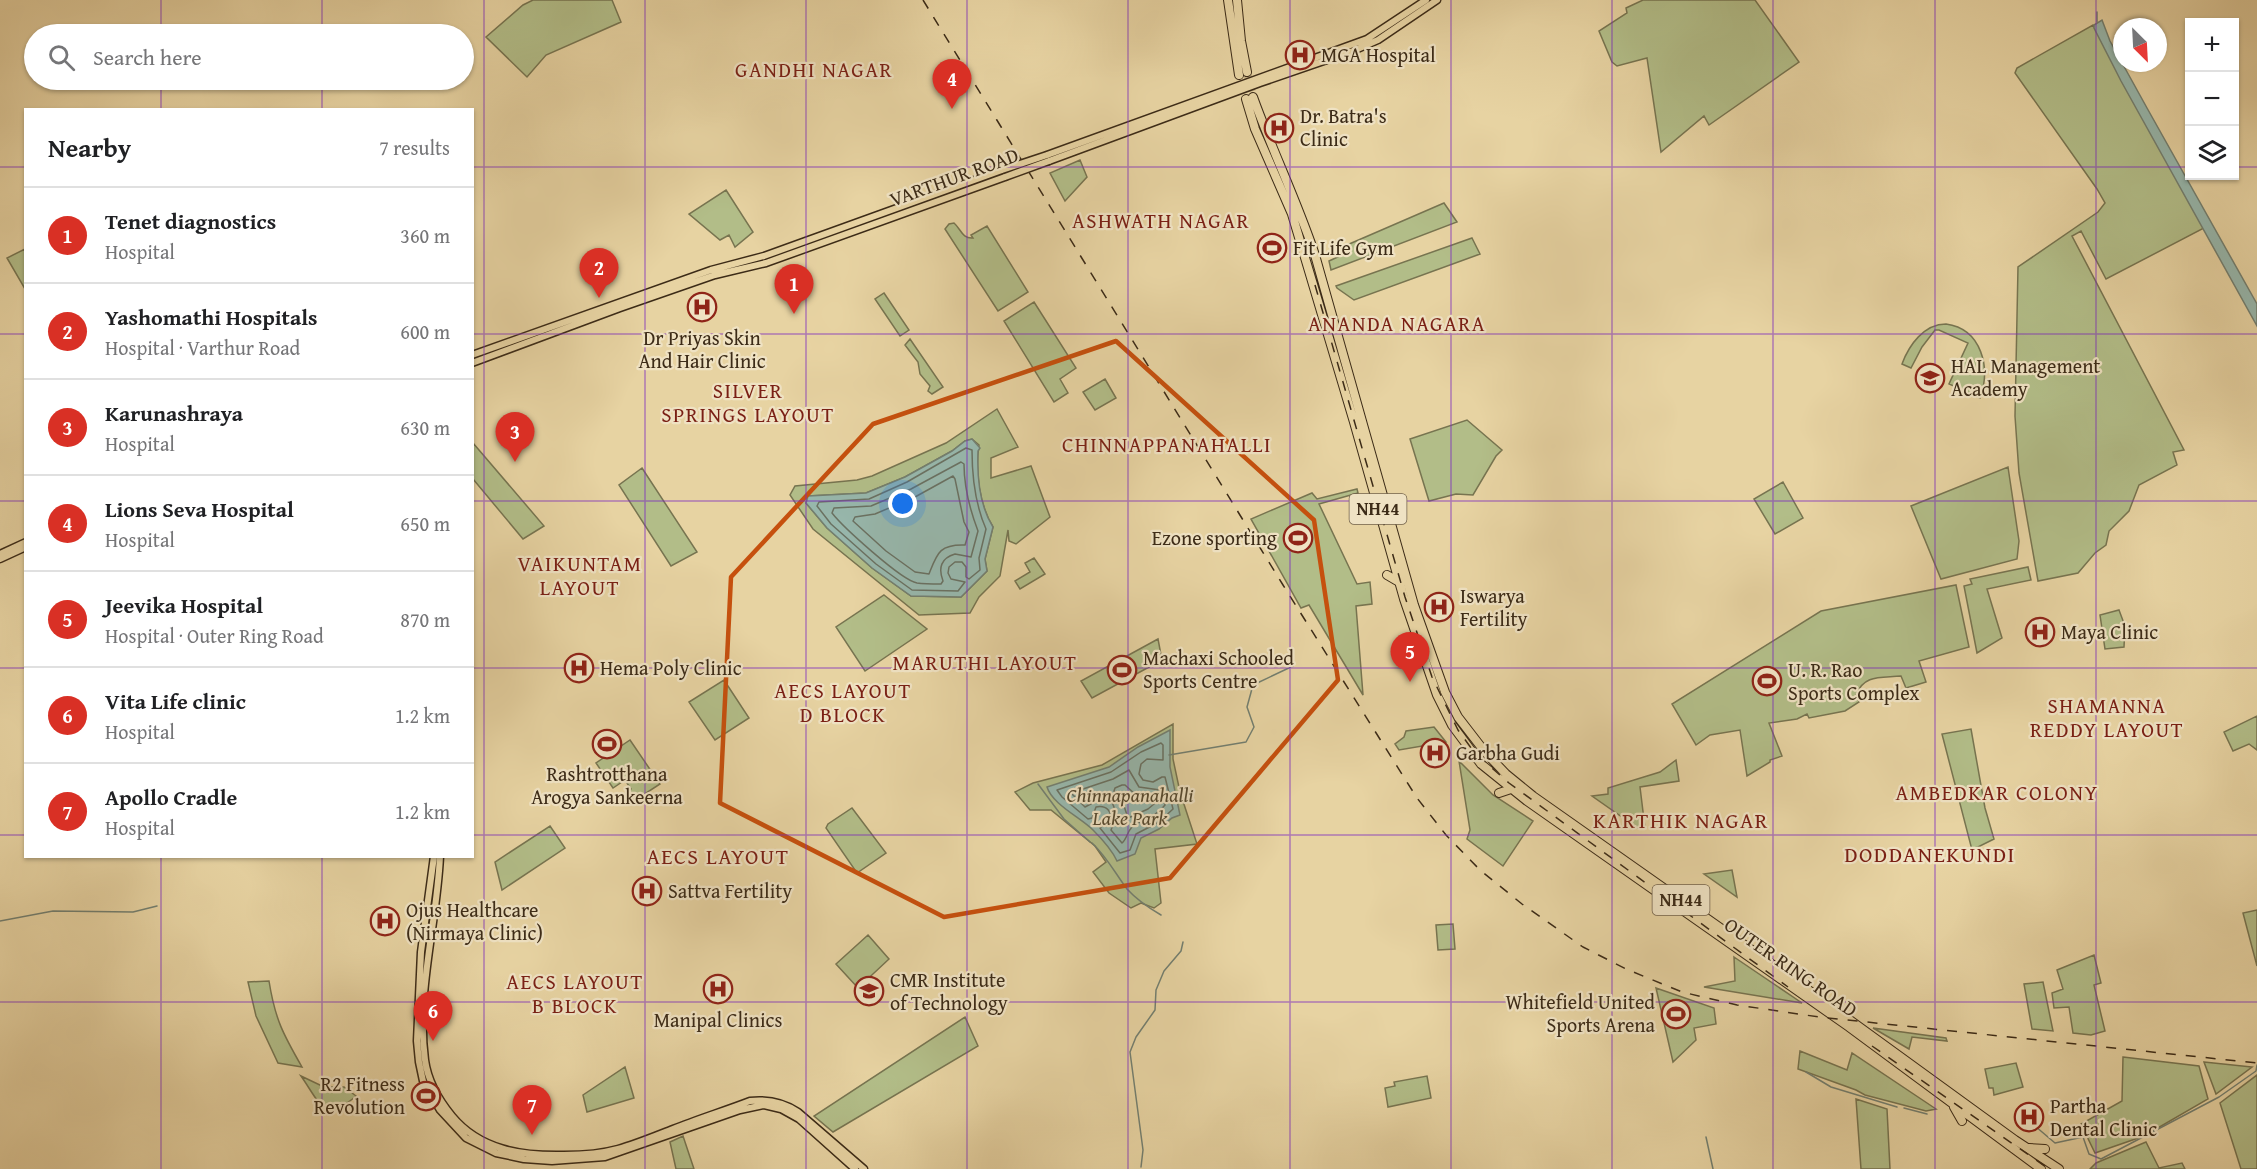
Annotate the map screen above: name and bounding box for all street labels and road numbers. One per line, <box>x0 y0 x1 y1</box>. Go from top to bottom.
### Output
street label: VARTHUR ROAD <box>885 140 1022 213</box>
road number: NH44 <box>1350 494 1406 524</box>
road number: NH44 <box>1652 885 1710 915</box>
street label: OUTER RING ROAD <box>1719 910 1864 1023</box>

